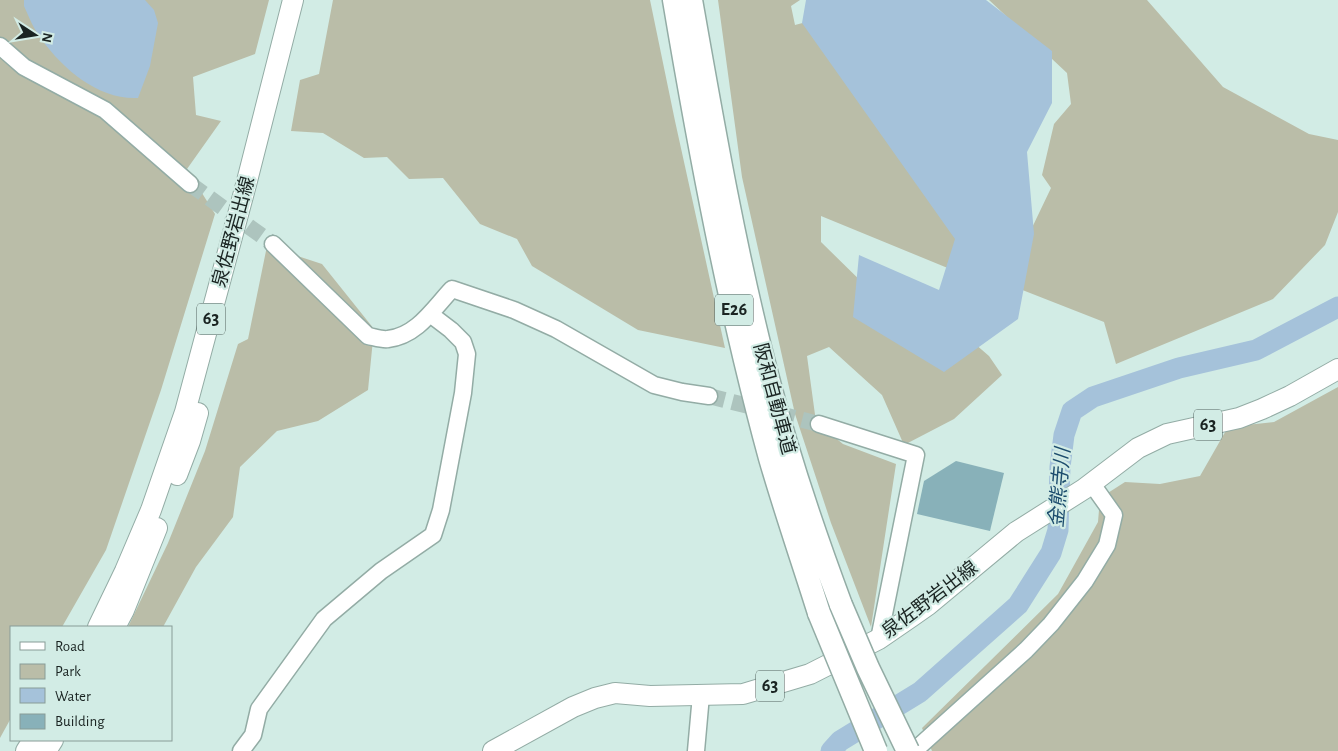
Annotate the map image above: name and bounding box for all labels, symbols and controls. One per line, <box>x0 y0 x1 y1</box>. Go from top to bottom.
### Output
north arrow <box>10 10 60 60</box>
text: N <box>39 31 55 44</box>
street label: 泉佐野岩出線 <box>208 174 258 290</box>
road number: E26 <box>715 294 753 326</box>
road number: 63 <box>197 304 225 334</box>
street label: 阪和自動車道 <box>750 341 799 457</box>
road number: 63 <box>1194 410 1222 440</box>
water label: 金熊寺川 <box>1046 445 1074 529</box>
street label: 泉佐野岩出線 <box>878 557 981 642</box>
legend <box>10 626 172 741</box>
text: Road <box>55 639 85 654</box>
text: Park <box>55 664 81 679</box>
road number: 63 <box>756 670 784 701</box>
text: Water <box>55 689 91 704</box>
text: Building <box>55 714 105 729</box>

